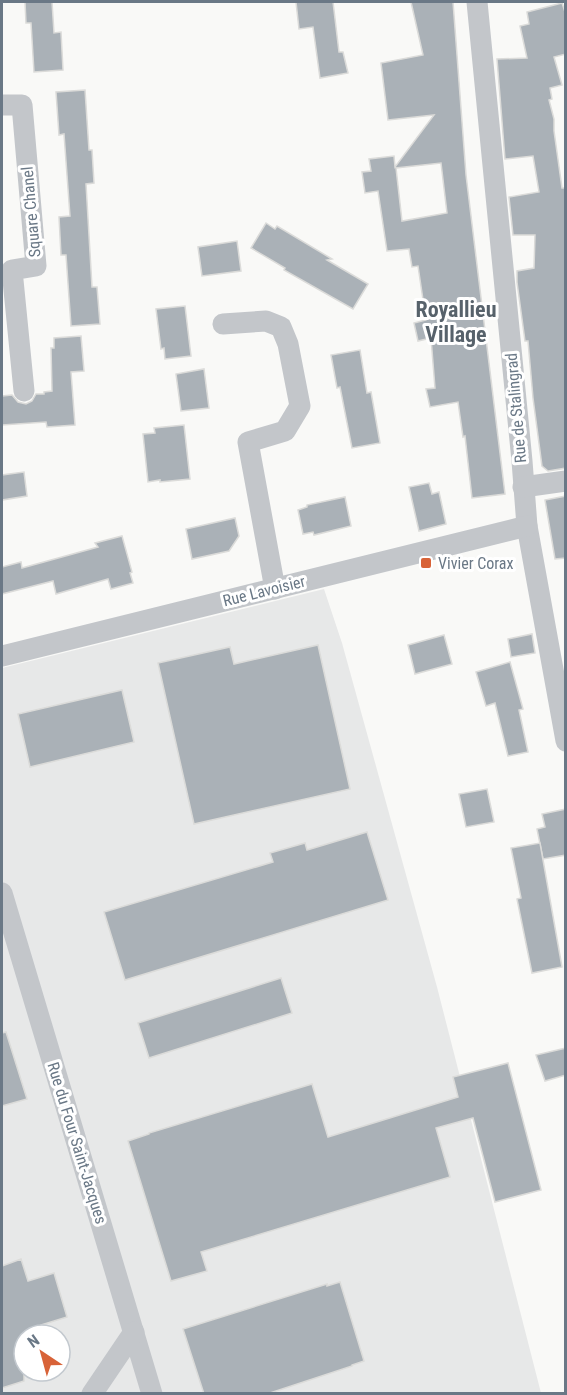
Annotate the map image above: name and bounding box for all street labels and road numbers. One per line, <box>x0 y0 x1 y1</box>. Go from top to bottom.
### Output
street label: Square Chanel <box>18 166 44 258</box>
street label: Rue de Stalingrad <box>502 352 530 464</box>
street label: Rue Lavoisier <box>221 572 307 610</box>
street label: Rue du Four Saint-Jacques <box>43 1060 111 1226</box>

